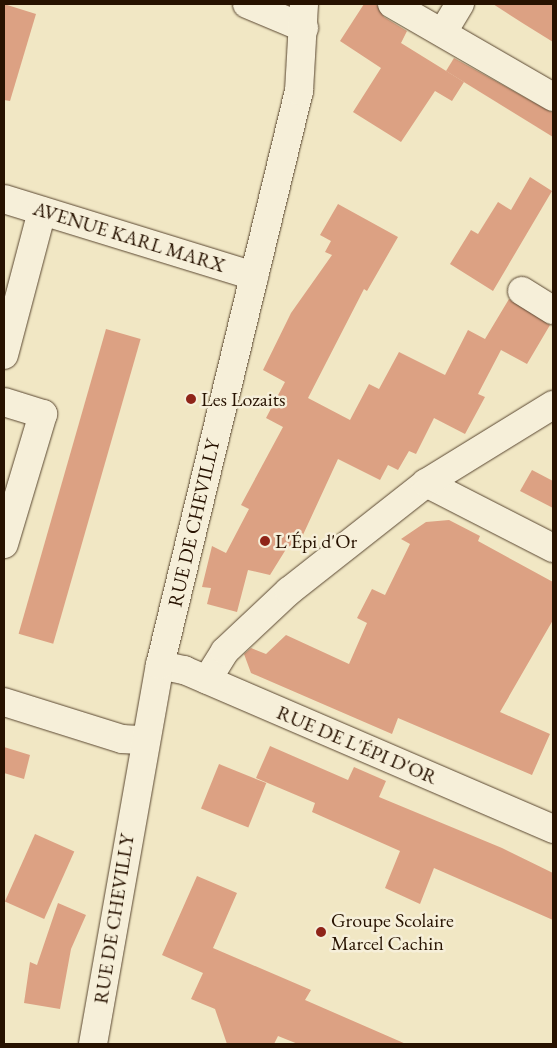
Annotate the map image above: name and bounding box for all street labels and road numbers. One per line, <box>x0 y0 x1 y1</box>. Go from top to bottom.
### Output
street label: AVENUE KARL MARX <box>30 196 228 278</box>
street label: RUE DE CHEVILLY <box>163 437 225 609</box>
street label: RUE DE L'ÉPI D'OR <box>273 700 441 790</box>
street label: RUE DE CHEVILLY <box>89 832 139 1006</box>

